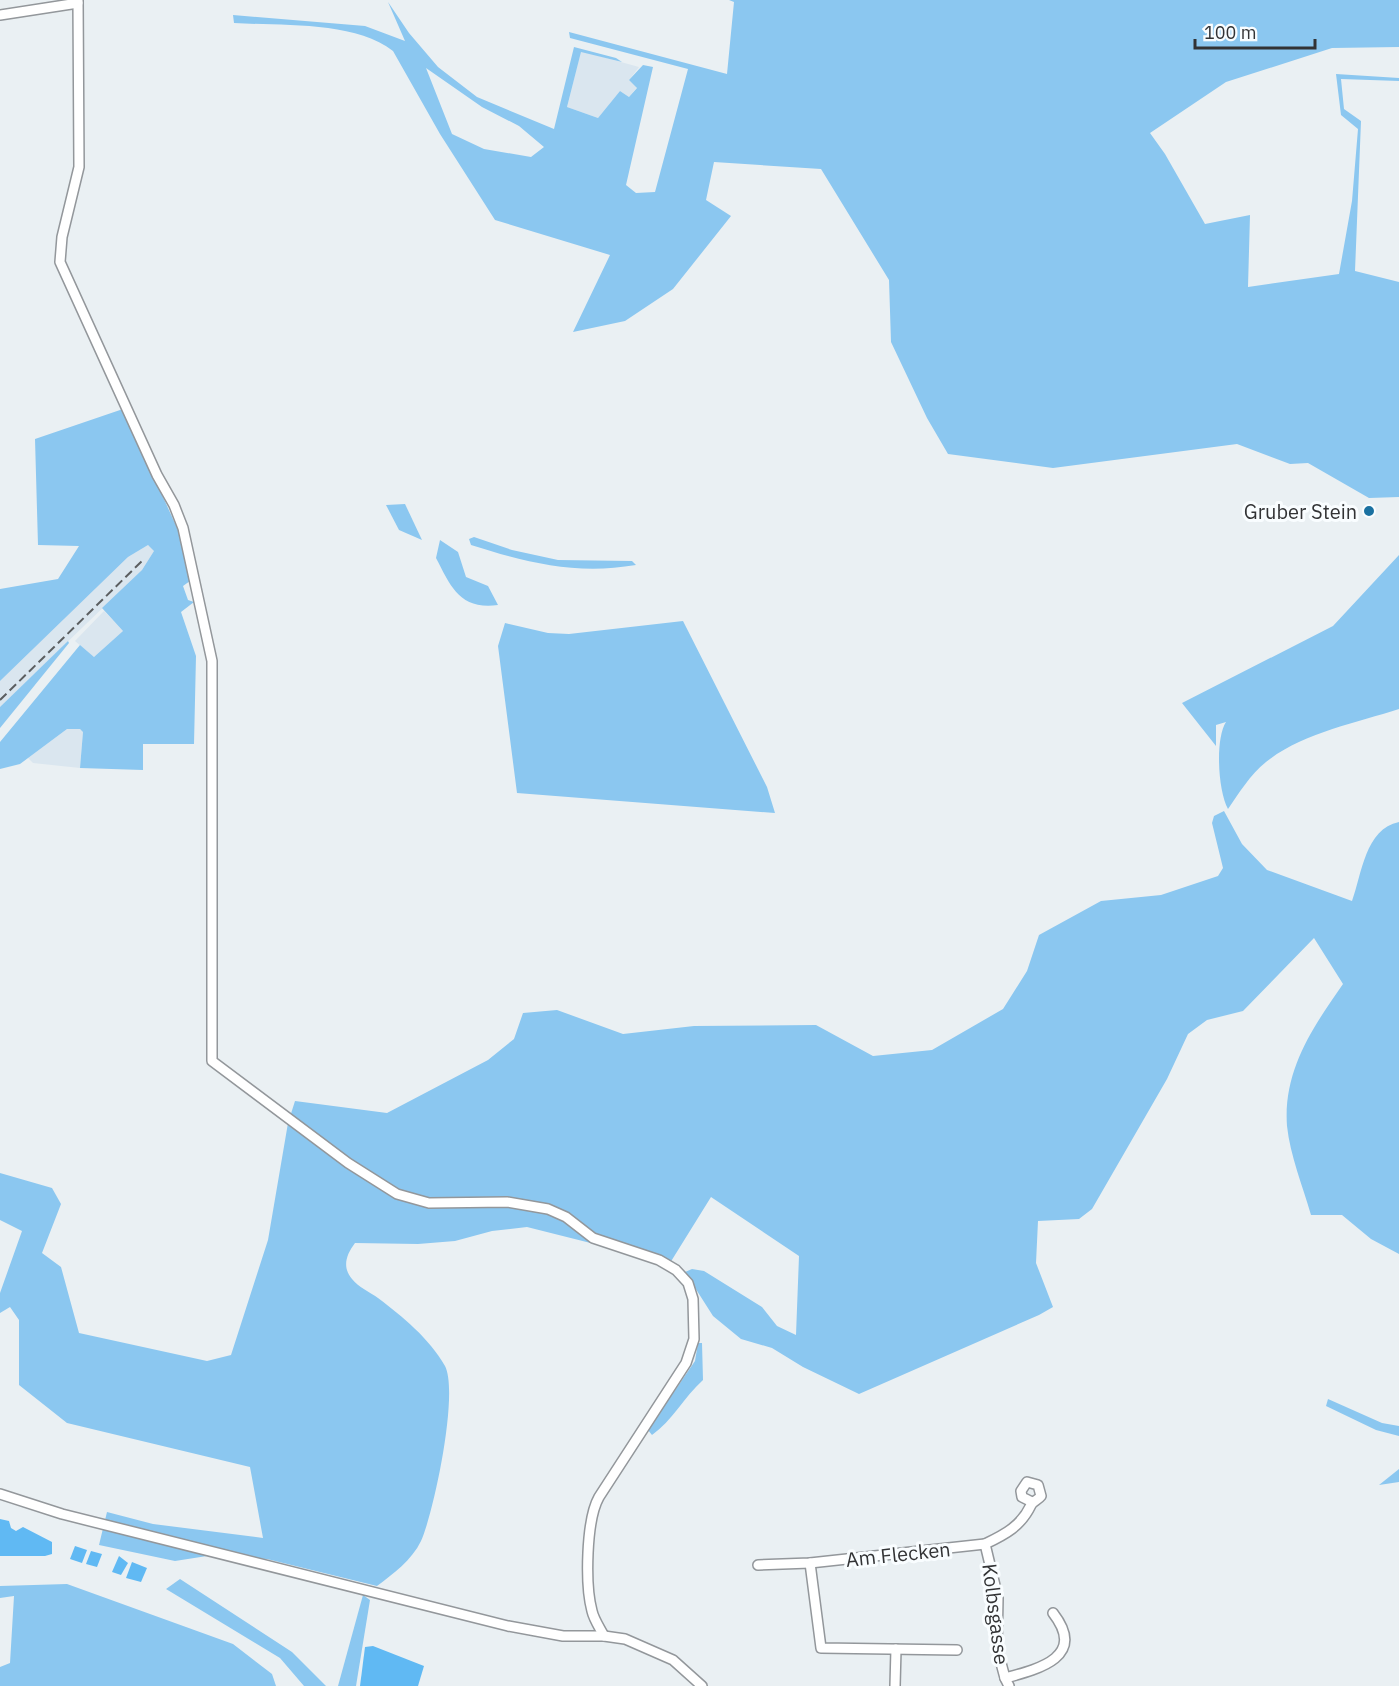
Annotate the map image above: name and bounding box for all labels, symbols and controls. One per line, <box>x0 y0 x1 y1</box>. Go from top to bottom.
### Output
scale bar <box>1195 12 1315 50</box>
text: 100 m <box>1204 21 1256 44</box>
place label: Gruber Stein <box>1244 498 1357 525</box>
marker: Gruber Stein <box>1362 504 1376 518</box>
street label: Am Flecken <box>844 1535 952 1573</box>
street label: Kolbsgasse <box>976 1562 1016 1666</box>

